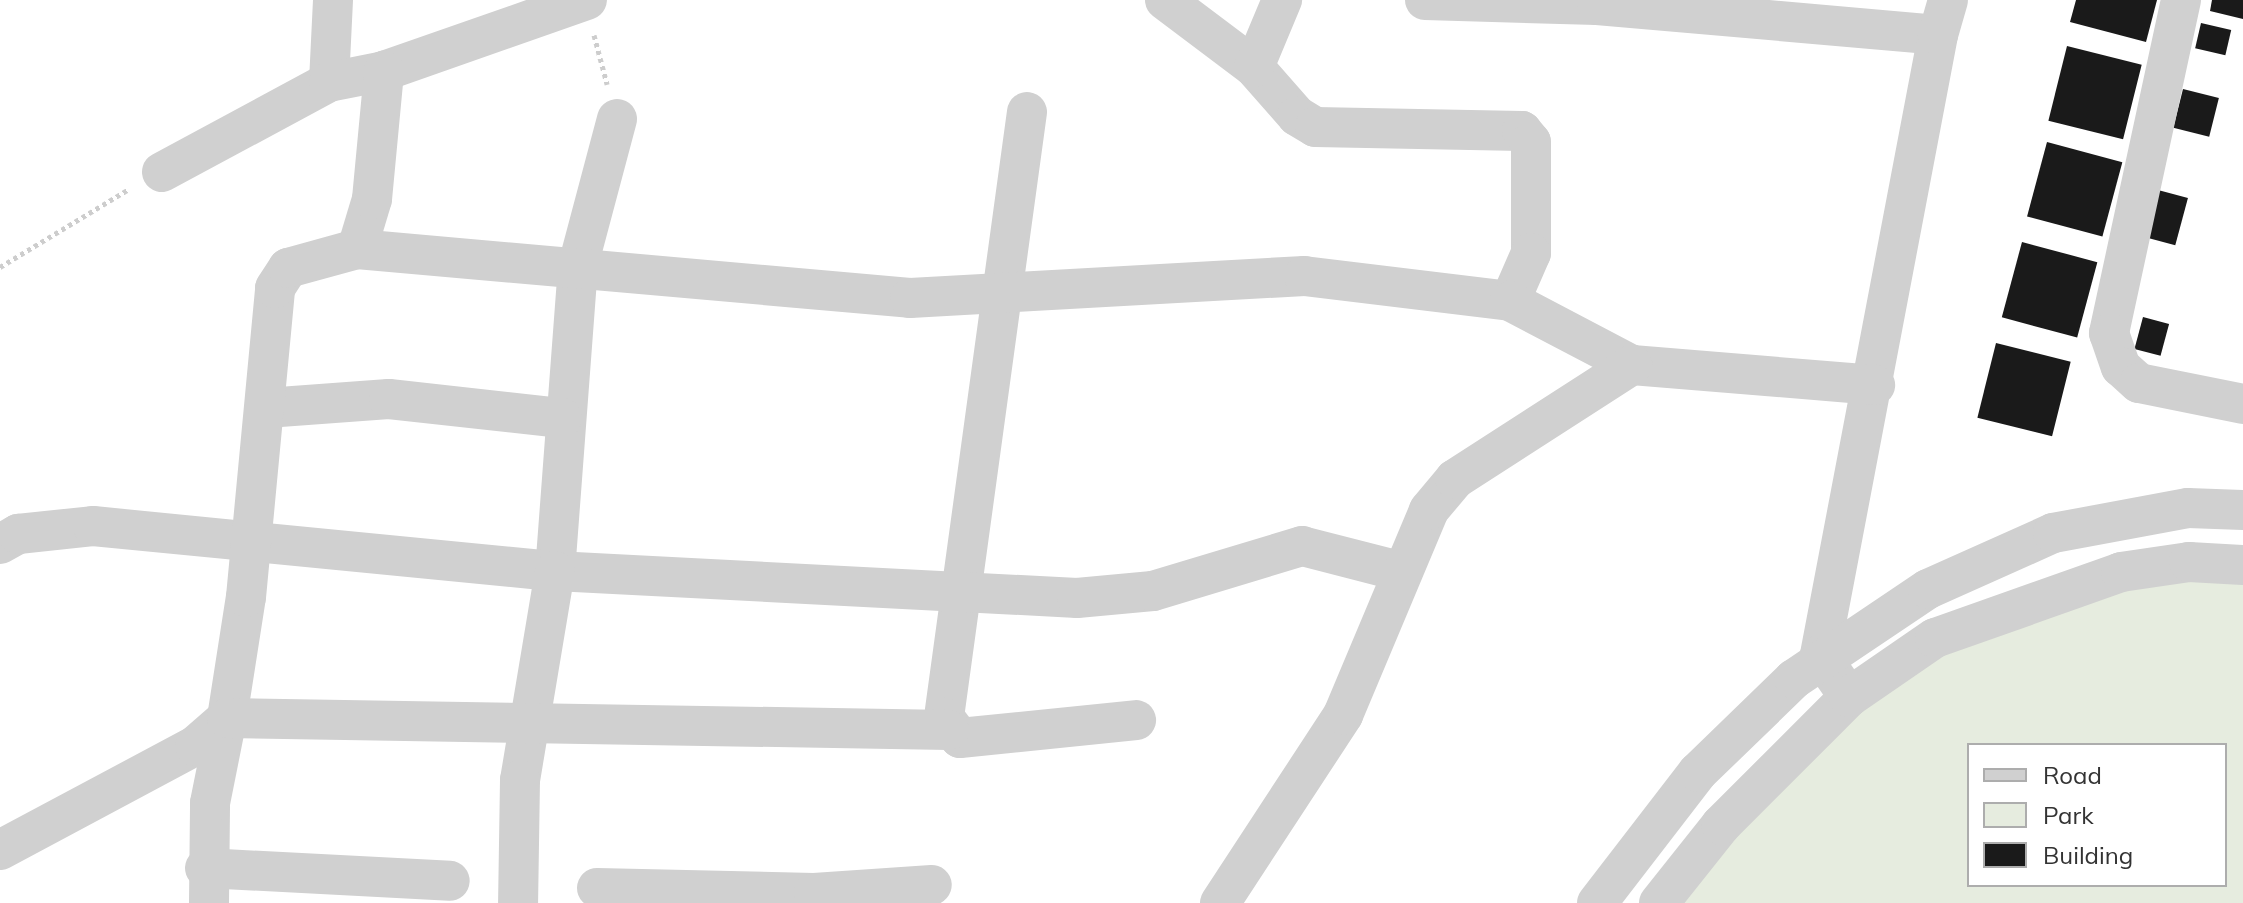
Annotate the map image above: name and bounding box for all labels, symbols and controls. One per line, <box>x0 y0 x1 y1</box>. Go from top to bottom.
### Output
legend <box>1967 743 2227 887</box>
text: Road <box>2043 760 2102 790</box>
text: Park <box>2043 800 2094 830</box>
text: Building <box>2043 840 2133 870</box>

